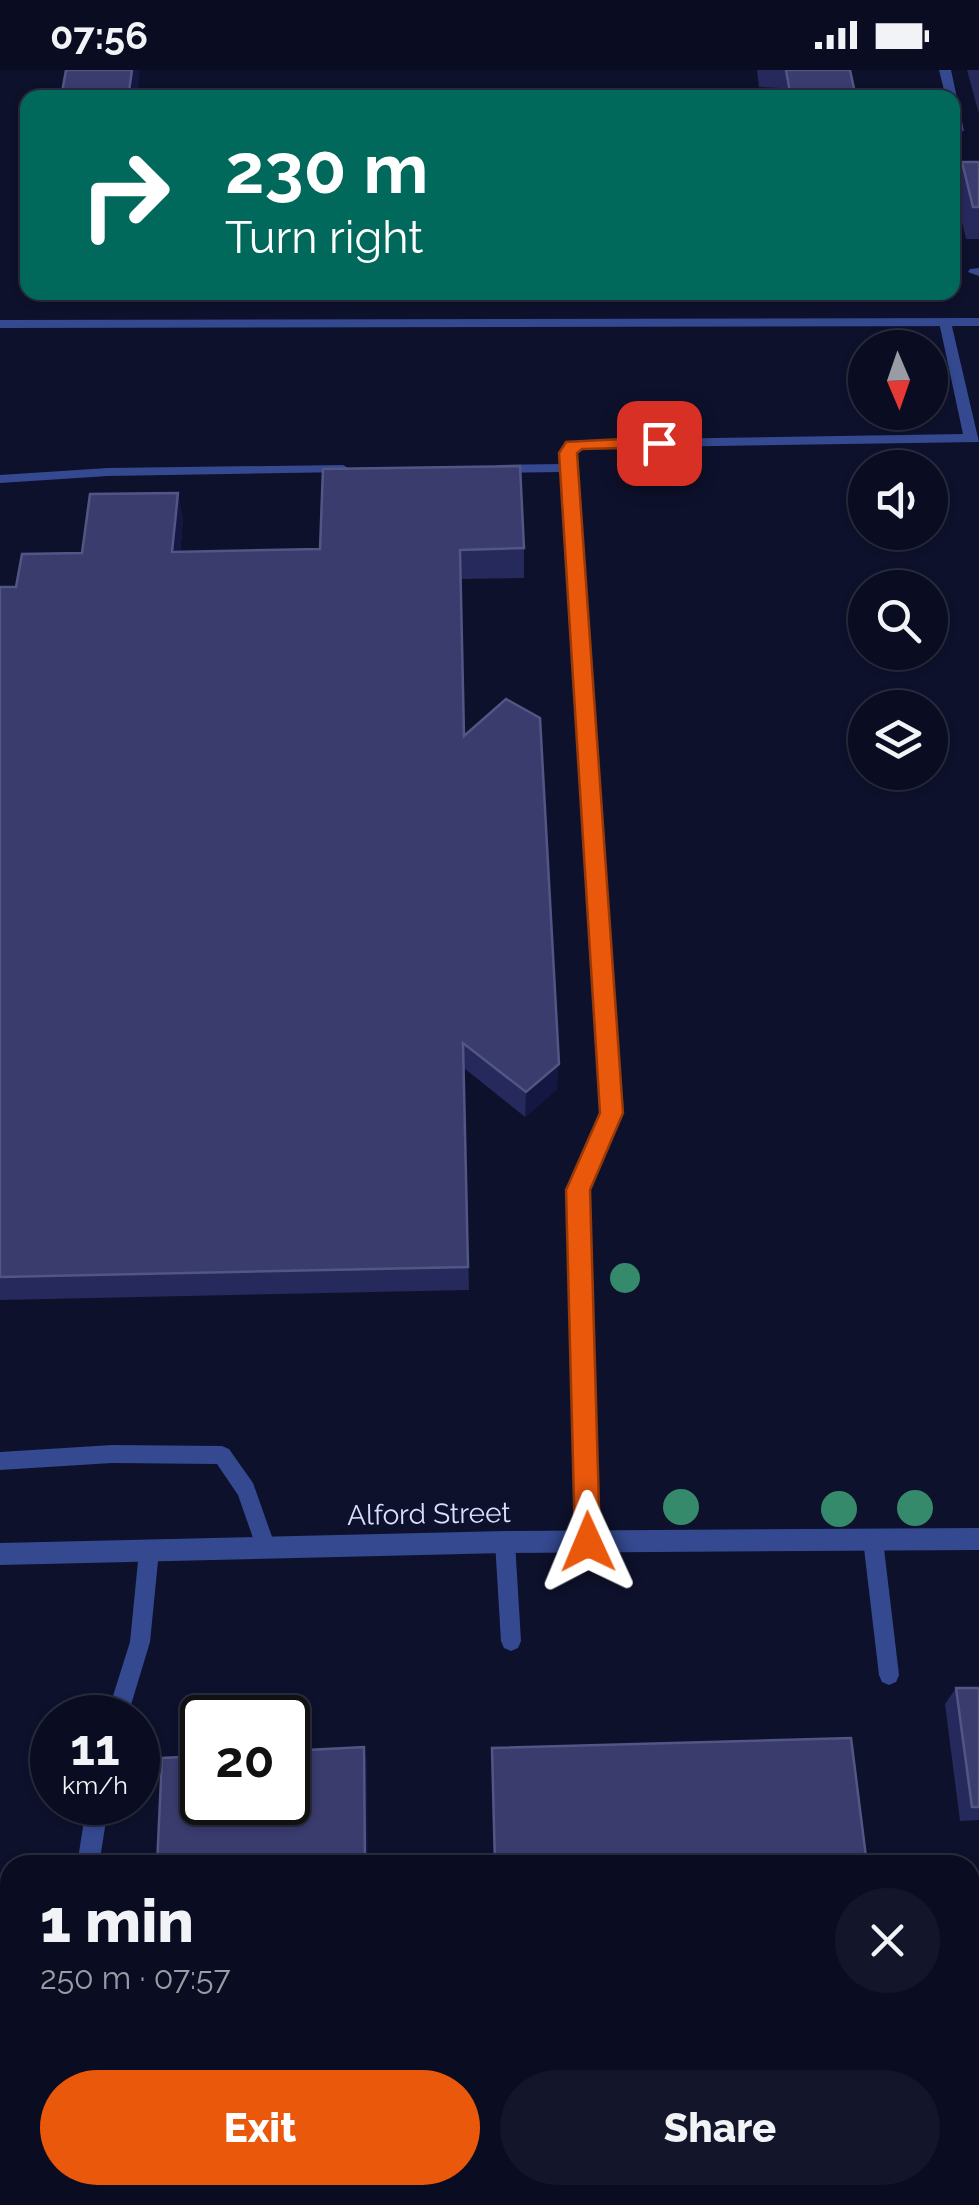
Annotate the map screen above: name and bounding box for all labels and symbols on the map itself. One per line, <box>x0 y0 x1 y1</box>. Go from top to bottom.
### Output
north arrow <box>848 330 948 430</box>
pin <box>617 401 702 486</box>
position arrow <box>536 1490 640 1594</box>
street label: Alford Street <box>347 1496 512 1532</box>
speed limit sign: 20 <box>180 1695 310 1825</box>

